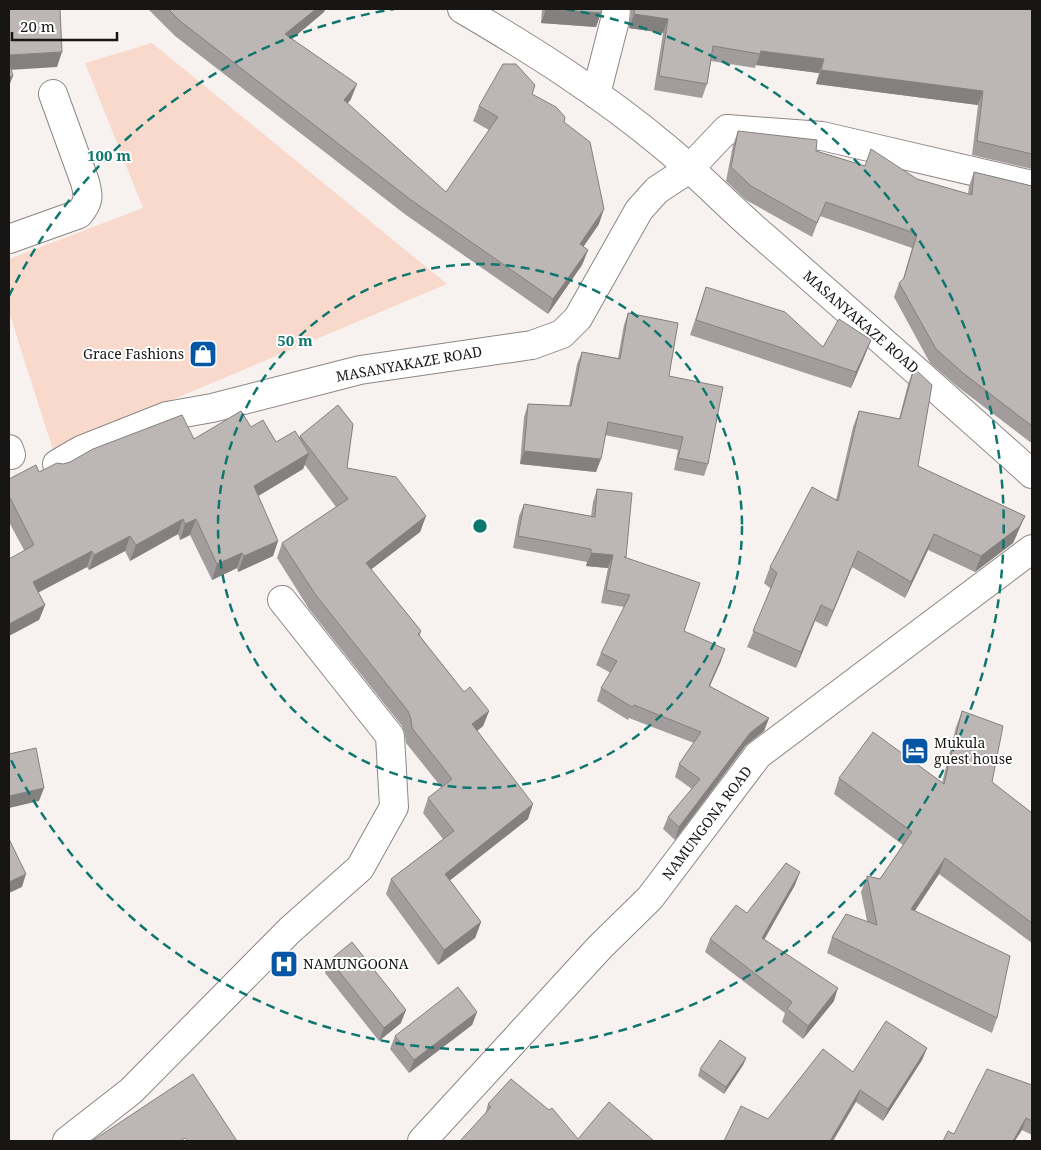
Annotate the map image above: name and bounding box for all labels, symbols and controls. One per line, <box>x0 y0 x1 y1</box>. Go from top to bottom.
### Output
scale bar <box>12 10 118 42</box>
text: 20 m <box>20 16 55 36</box>
text: 100 m <box>87 145 131 165</box>
street label: MASANYAKAZE ROAD <box>799 266 923 377</box>
text: 50 m <box>277 330 313 350</box>
shop icon: Grace Fashions <box>188 339 218 369</box>
street label: MASANYAKAZE ROAD <box>334 341 483 386</box>
place label: Grace Fashions <box>83 344 184 363</box>
centre of rings <box>471 517 489 535</box>
place label: Mukula guest house <box>934 733 1012 768</box>
hotel icon: Mukula guest house <box>900 736 930 766</box>
street label: NAMUNGONA ROAD <box>657 762 756 884</box>
hospital icon: NAMUNGOONA <box>269 949 299 979</box>
place label: NAMUNGOONA <box>303 954 409 973</box>

